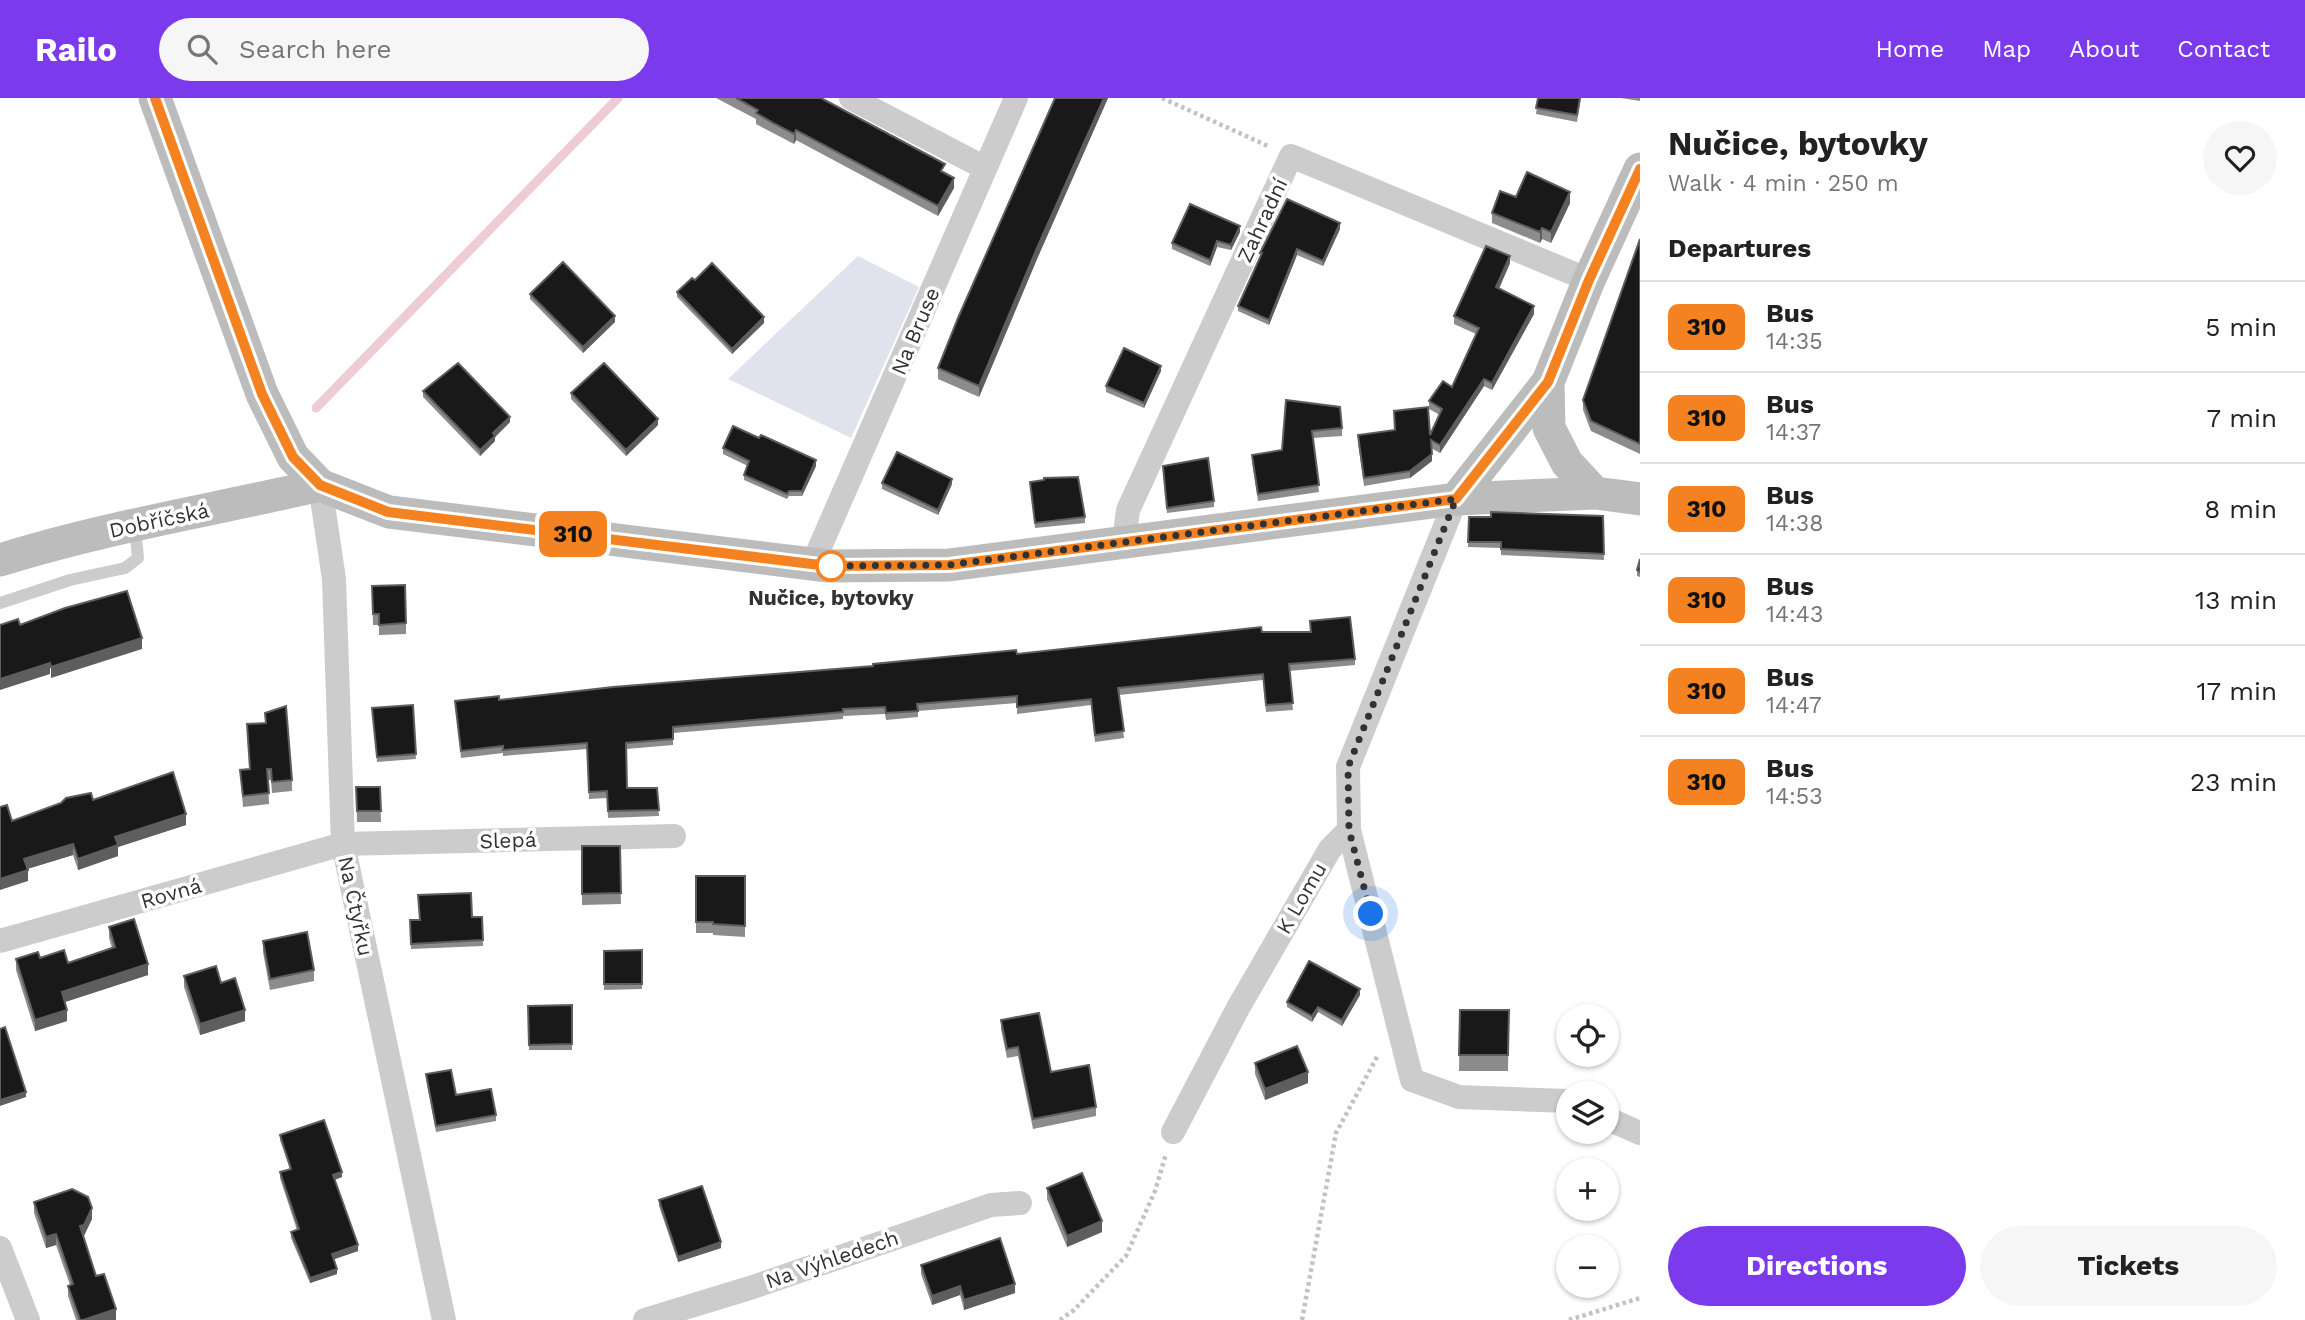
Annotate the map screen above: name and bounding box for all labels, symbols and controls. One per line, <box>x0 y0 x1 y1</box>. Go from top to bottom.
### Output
search box <box>159 18 649 81</box>
text: Railo <box>35 30 117 69</box>
icon: search <box>183 30 221 68</box>
text: Search here <box>239 34 391 64</box>
text: Home <box>1876 35 1944 63</box>
text: Map <box>1982 35 2031 63</box>
text: About <box>2069 35 2139 63</box>
text: Contact <box>2177 35 2270 63</box>
button: heart <box>2203 121 2277 195</box>
text: Nučice, bytovky <box>1668 124 1928 163</box>
text: Walk · 4 min · 250 m <box>1668 170 1899 197</box>
street label: Zahradní <box>1232 174 1293 266</box>
text: Departures <box>1668 233 1811 263</box>
street label: Na Bruse <box>885 284 945 378</box>
text: Bus <box>1766 298 1814 328</box>
text: 5 min <box>2205 312 2277 342</box>
text: 310 <box>1686 313 1727 341</box>
text: 14:35 <box>1766 328 1823 355</box>
text: Bus <box>1766 389 1814 419</box>
text: 7 min <box>2207 403 2277 433</box>
text: 310 <box>1686 404 1727 432</box>
text: 14:37 <box>1766 419 1821 446</box>
text: Bus <box>1766 480 1814 510</box>
text: 8 min <box>2204 494 2277 524</box>
text: 310 <box>1686 495 1727 523</box>
street label: Dobříčská <box>107 497 211 543</box>
text: 14:38 <box>1766 510 1823 537</box>
line badge: 310 <box>533 511 613 557</box>
text: 310 <box>553 520 593 548</box>
marker: Nučice, bytovky <box>816 551 846 581</box>
text: Bus <box>1766 571 1814 601</box>
place label: Nučice, bytovky <box>748 585 914 610</box>
text: 13 min <box>2195 585 2277 615</box>
text: 310 <box>1686 586 1727 614</box>
text: 14:43 <box>1766 601 1823 628</box>
text: Bus <box>1766 662 1814 692</box>
text: 17 min <box>2196 676 2277 706</box>
text: 310 <box>1686 677 1727 705</box>
text: 14:47 <box>1766 692 1822 719</box>
text: Bus <box>1766 753 1814 783</box>
text: 23 min <box>2190 767 2277 797</box>
text: 310 <box>1686 768 1727 796</box>
text: 14:53 <box>1766 783 1823 810</box>
street label: Slepá <box>479 827 537 853</box>
street label: Na Čtyřku <box>333 854 379 958</box>
street label: K Lomu <box>1271 858 1331 938</box>
street label: Rovná <box>138 872 204 914</box>
your location <box>1353 896 1388 931</box>
map controls <box>1556 1004 1619 1298</box>
button: locate <box>1556 1004 1619 1067</box>
button: layers <box>1556 1081 1619 1144</box>
button: + <box>1556 1158 1619 1221</box>
street label: Na Výhledech <box>762 1225 902 1293</box>
button: Directions <box>1668 1226 1966 1306</box>
button: Tickets <box>1980 1226 2277 1306</box>
button: − <box>1556 1235 1619 1298</box>

